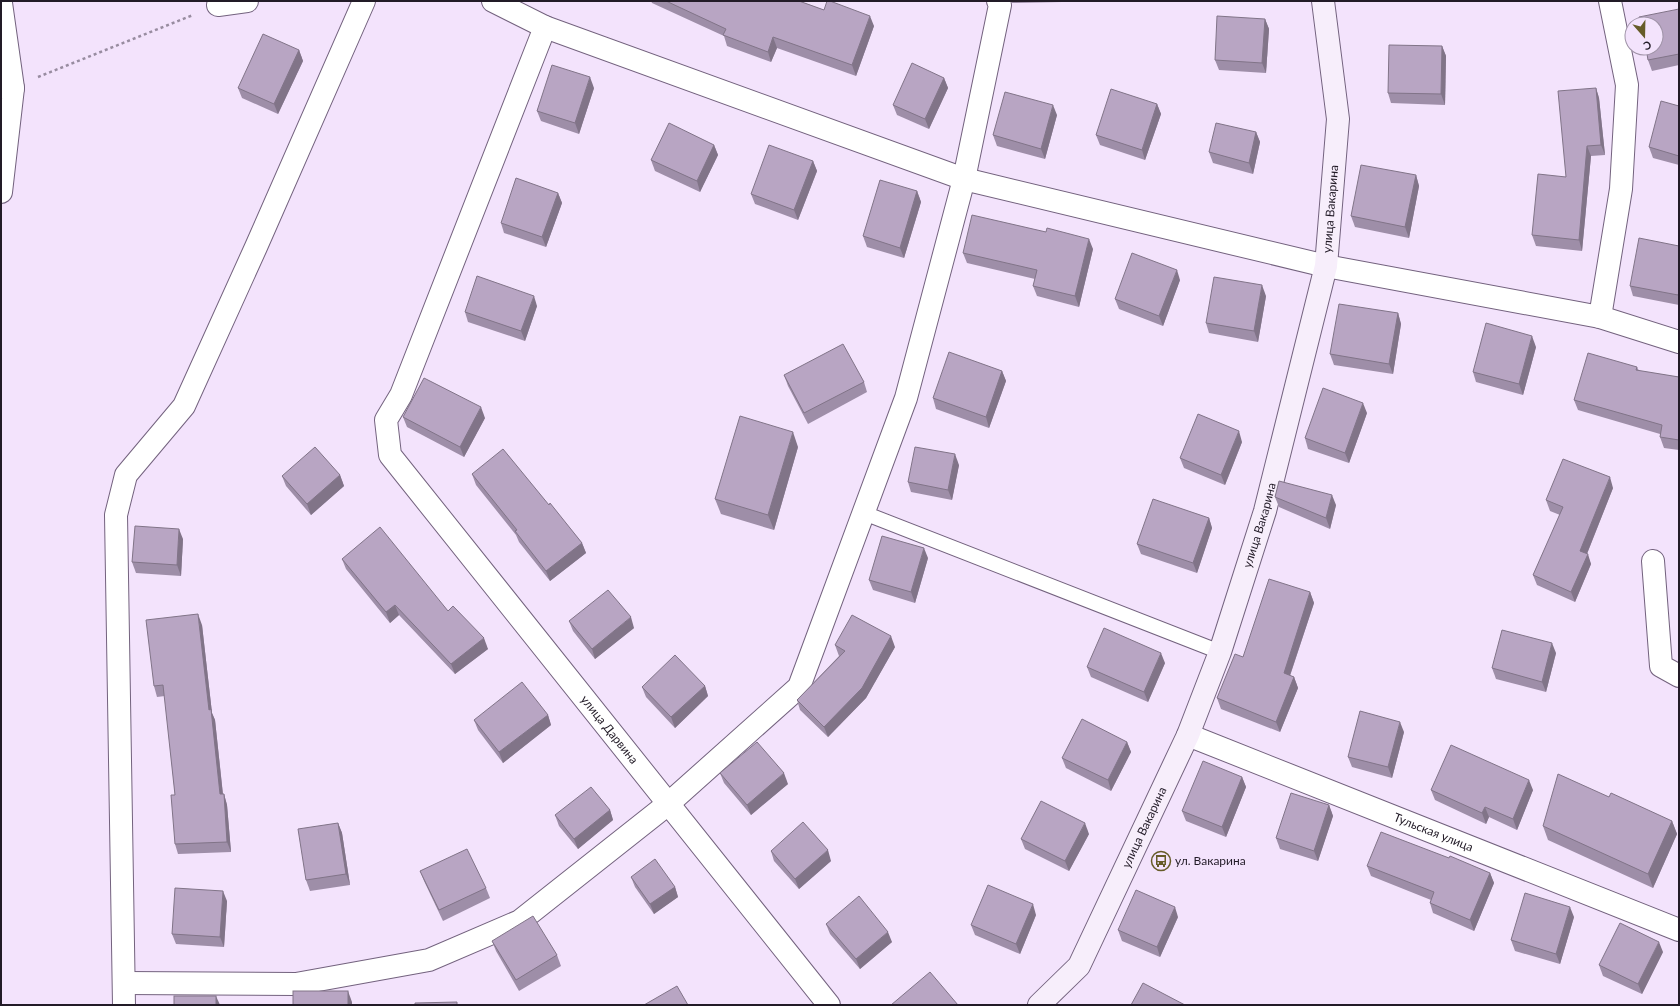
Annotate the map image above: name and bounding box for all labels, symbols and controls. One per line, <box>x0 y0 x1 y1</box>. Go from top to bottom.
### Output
north arrow <box>1624 16 1664 56</box>
text: С <box>1641 39 1653 53</box>
street label: улица Вакарина <box>1319 164 1341 253</box>
street label: улица Вакарина <box>1239 481 1279 570</box>
street label: улица Дарвина <box>578 692 642 767</box>
street label: улица Вакарина <box>1118 784 1169 870</box>
street label: Тульская улица <box>1392 809 1475 855</box>
bus stop icon: ул. Вакарина <box>1150 850 1172 872</box>
place label: ул. Вакарина <box>1175 853 1246 868</box>

